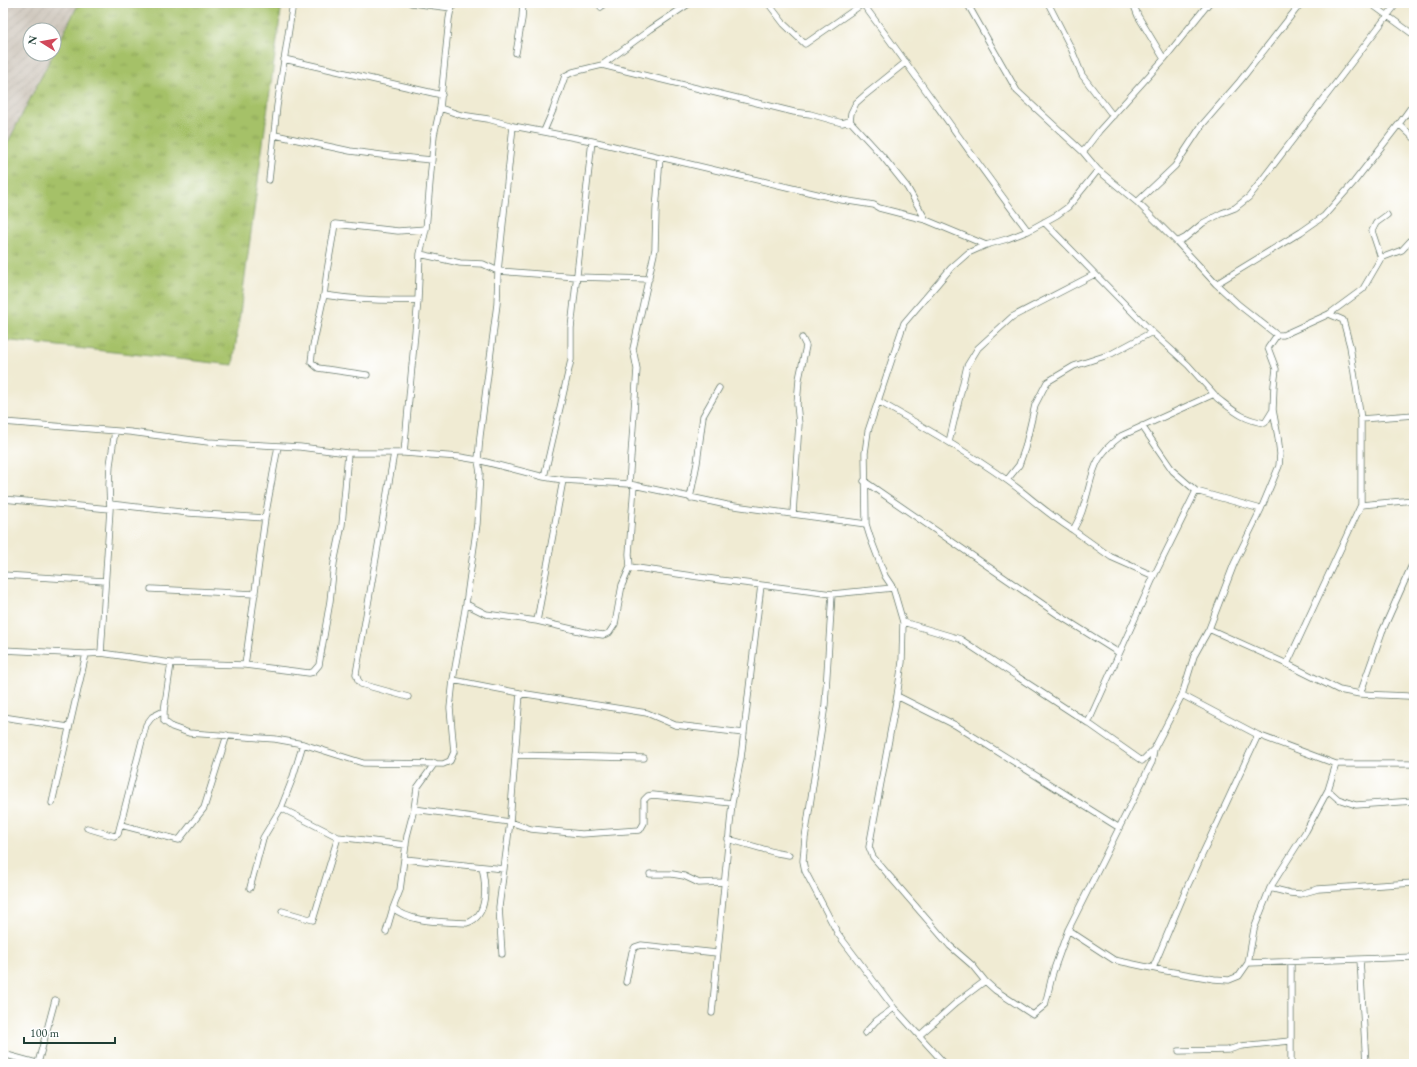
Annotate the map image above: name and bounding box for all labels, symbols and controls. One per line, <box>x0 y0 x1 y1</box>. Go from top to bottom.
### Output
north arrow <box>22 22 62 62</box>
text: N <box>24 34 40 46</box>
scale bar <box>24 1019 115 1045</box>
text: 100 m <box>30 1025 60 1041</box>

